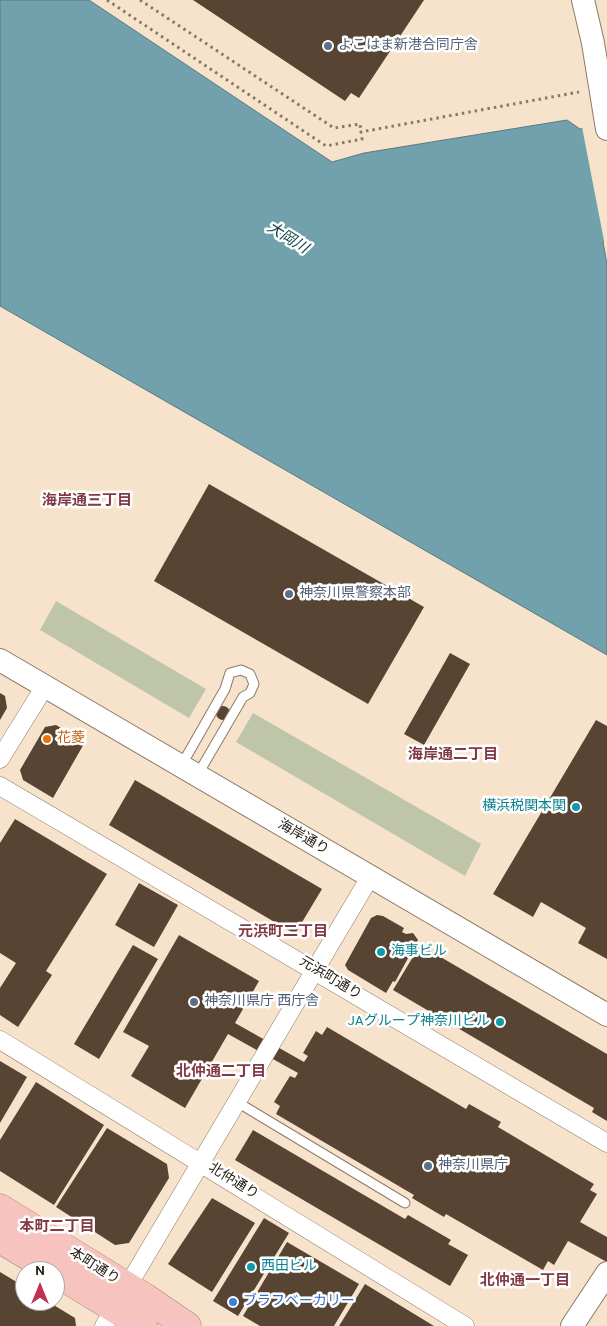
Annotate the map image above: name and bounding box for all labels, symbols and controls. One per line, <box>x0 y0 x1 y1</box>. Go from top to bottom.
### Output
place label: よこはま新港合同庁舎 <box>338 38 478 54</box>
marker: よこはま新港合同庁舎 <box>322 40 334 52</box>
water label: 大岡川 <box>263 219 311 259</box>
district label: 海岸通三丁目 <box>42 493 132 511</box>
place label: 神奈川県警察本部 <box>299 586 411 602</box>
marker: 神奈川県警察本部 <box>283 588 295 600</box>
place label: 花菱 <box>57 731 85 747</box>
marker: 花菱 <box>41 733 53 745</box>
district label: 海岸通二丁目 <box>408 747 498 765</box>
place label: 横浜税関本関 <box>482 799 566 815</box>
marker: 横浜税関本関 <box>570 801 582 813</box>
street label: 海岸通り <box>275 817 331 859</box>
district label: 元浜町二丁目 <box>238 924 328 942</box>
place label: 海事ビル <box>391 944 447 960</box>
marker: 海事ビル <box>375 946 387 958</box>
street label: 元浜町通り <box>296 954 364 1004</box>
place label: 神奈川県庁 西庁舎 <box>204 994 319 1010</box>
marker: 神奈川県庁 西庁舎 <box>188 996 200 1008</box>
place label: JAグループ神奈川ビル <box>347 1014 490 1030</box>
marker: JAグループ神奈川ビル <box>494 1016 506 1028</box>
district label: 北仲通二丁目 <box>176 1064 266 1082</box>
place label: 神奈川県庁 <box>438 1158 508 1174</box>
street label: 北仲通り <box>205 1160 261 1204</box>
marker: 神奈川県庁 <box>422 1160 434 1172</box>
district label: 本町二丁目 <box>20 1219 94 1237</box>
street label: 本町通り <box>66 1245 122 1289</box>
place label: 西田ビル <box>261 1259 317 1275</box>
north arrow <box>15 1261 65 1311</box>
marker: 西田ビル <box>245 1261 257 1273</box>
text: N <box>35 1263 45 1280</box>
district label: 北仲通一丁目 <box>480 1273 570 1291</box>
place label: ブラフベーカリー <box>243 1294 355 1310</box>
marker: ブラフベーカリー <box>227 1296 239 1308</box>

